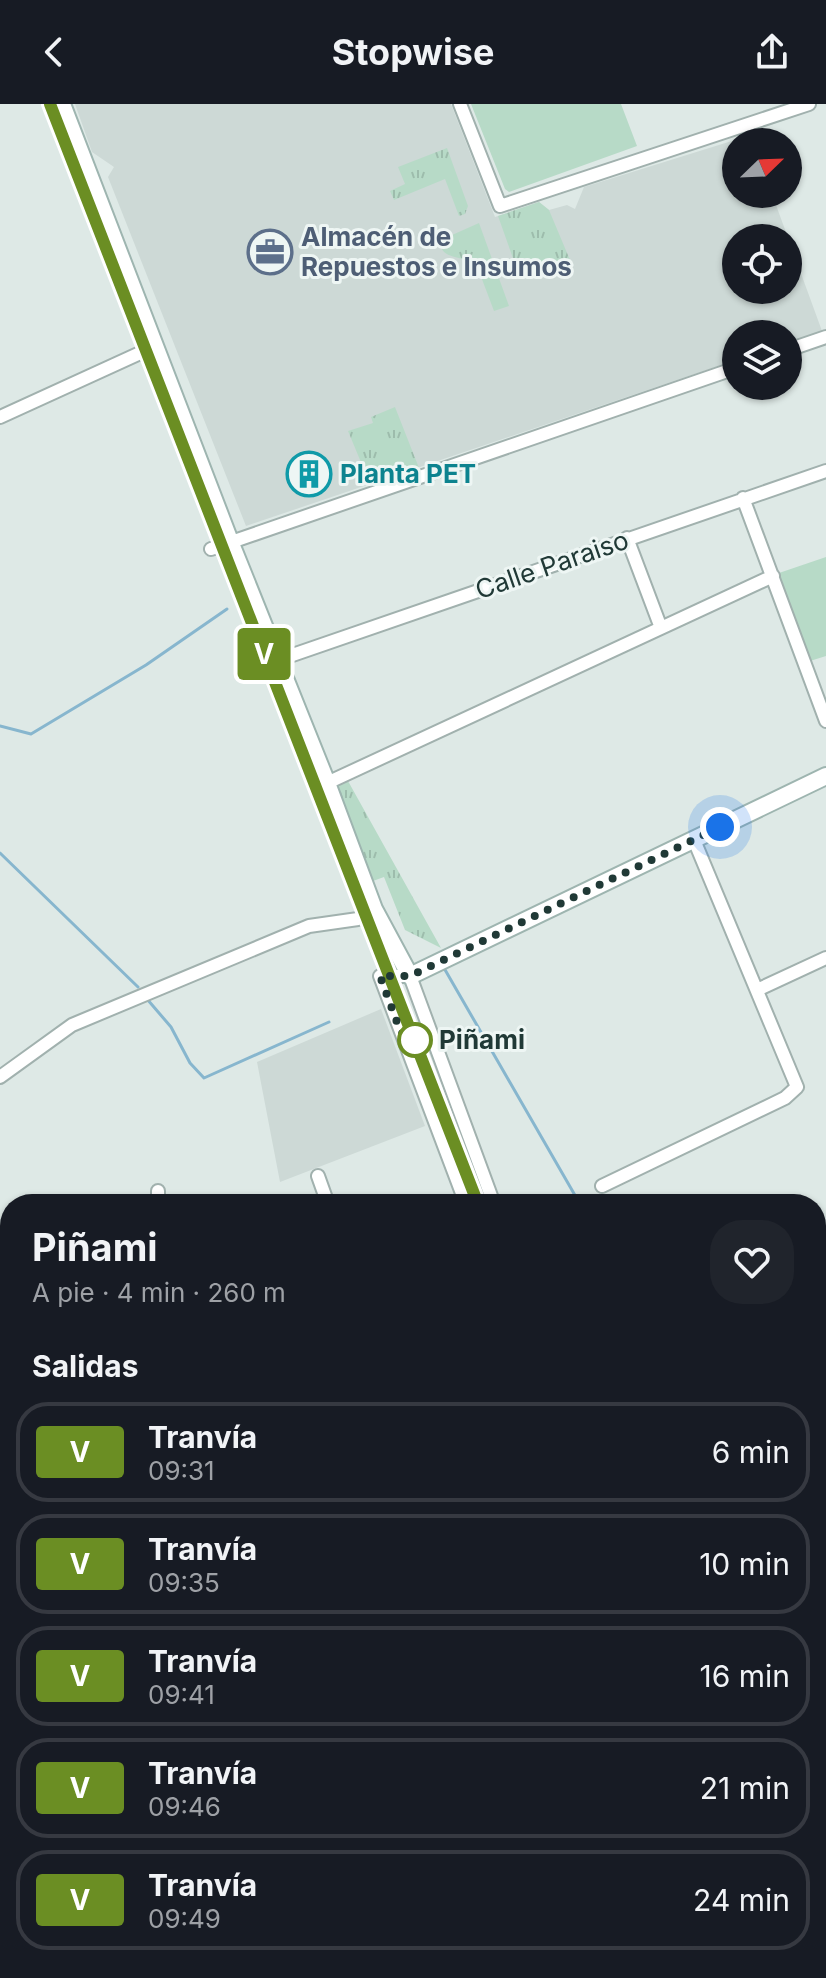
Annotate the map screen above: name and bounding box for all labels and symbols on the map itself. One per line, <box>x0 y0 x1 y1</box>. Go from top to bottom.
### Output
north arrow <box>722 128 802 208</box>
place label: Almacén de Repuestos e Insumos <box>301 221 572 282</box>
office icon: Almacén de Repuestos e Insumos <box>246 228 294 276</box>
building icon: Planta PET <box>285 450 333 498</box>
place label: Planta PET <box>340 458 476 489</box>
street label: Calle Paraiso <box>471 524 632 605</box>
line badge: V <box>238 628 290 680</box>
your location <box>700 807 740 847</box>
marker: Piñami <box>398 1023 432 1057</box>
place label: Piñami <box>439 1024 525 1055</box>

